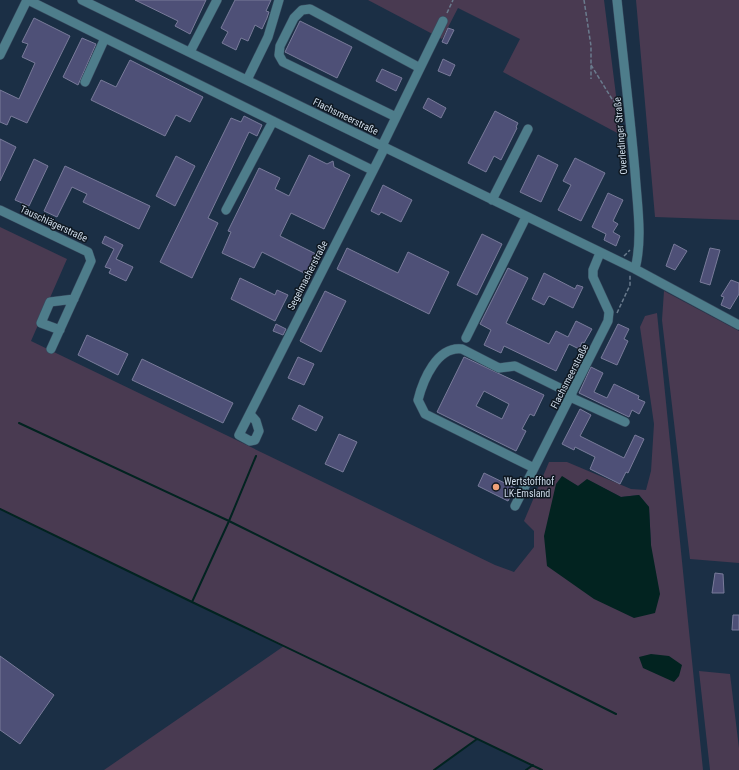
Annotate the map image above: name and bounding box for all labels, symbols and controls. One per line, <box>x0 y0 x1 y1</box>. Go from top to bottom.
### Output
street label: Flachsmeerstraße <box>311 96 380 137</box>
street label: Overledinger Straße <box>612 96 629 175</box>
street label: Tauschlägerstraße <box>18 203 90 244</box>
street label: Segelmacherstraße <box>285 238 330 312</box>
street label: Flachsmeerstraße <box>548 342 591 410</box>
place label: Wertstoffhof LK-Emsland <box>504 476 555 499</box>
marker: Wertstoffhof LK-Emsland <box>491 482 501 492</box>

